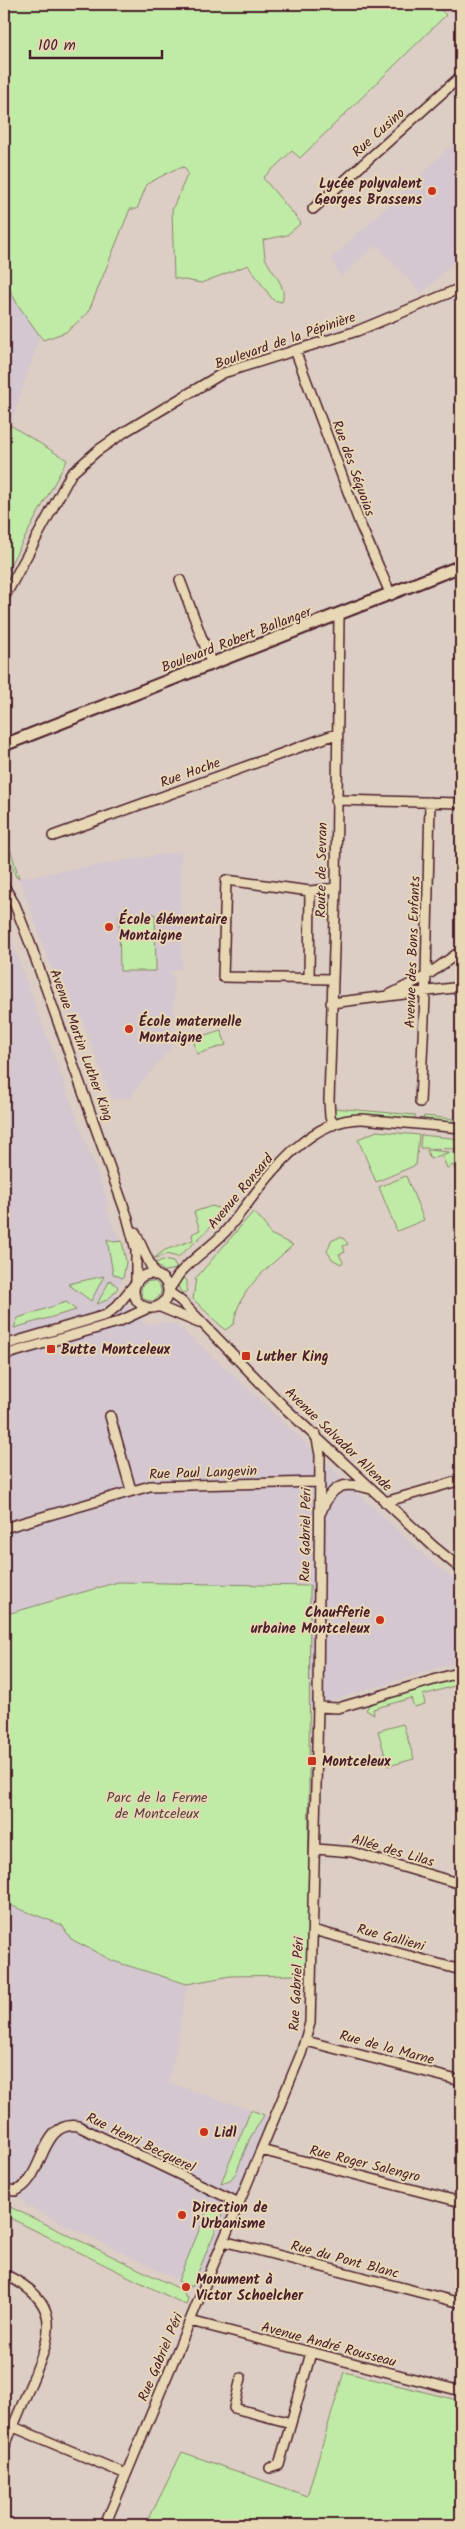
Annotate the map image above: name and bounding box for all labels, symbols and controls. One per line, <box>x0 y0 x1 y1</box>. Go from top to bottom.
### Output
scale bar <box>30 28 162 60</box>
text: 100 m <box>38 34 76 58</box>
street label: Rue Cusino <box>347 103 410 163</box>
place label: Lycée polyvalent Georges Brassens <box>315 173 423 211</box>
marker: Lycée polyvalent Georges Brassens <box>426 185 438 197</box>
street label: Boulevard de la Pépinière <box>212 306 359 375</box>
street label: Rue des Séquoias <box>325 417 381 520</box>
street label: Boulevard Robert Ballanger <box>158 601 316 679</box>
street label: Rue Hoche <box>157 752 224 794</box>
street label: Route de Sevran <box>310 822 334 918</box>
street label: Avenue des Bons Enfants <box>399 876 427 1029</box>
place label: École élémentaire Montaigne <box>119 909 228 947</box>
marker: École élémentaire Montaigne <box>103 921 115 933</box>
street label: Avenue Martin Luther King <box>43 966 119 1124</box>
place label: École maternelle Montaigne <box>139 1011 242 1049</box>
marker: École maternelle Montaigne <box>123 1023 135 1035</box>
street label: Avenue Ronsard <box>202 1148 280 1234</box>
place label: Butte Montceleux <box>61 1339 170 1361</box>
marker: Butte Montceleux <box>45 1343 57 1355</box>
place label: Luther King <box>256 1346 329 1368</box>
marker: Luther King <box>240 1350 252 1362</box>
street label: Avenue Salvador Allende <box>279 1382 398 1498</box>
street label: Rue Paul Langevin <box>149 1460 257 1486</box>
street label: Rue Gabriel Péri <box>294 1487 318 1582</box>
place label: Chaufferie urbaine Montceleux <box>251 1602 370 1640</box>
marker: Chaufferie urbaine Montceleux <box>374 1614 386 1626</box>
place label: Montceleux <box>322 1751 391 1773</box>
marker: Montceleux <box>306 1755 318 1767</box>
park label: Parc de la Ferme de Montceleux <box>107 1787 208 1825</box>
street label: Allée des Lilas <box>349 1829 437 1873</box>
street label: Rue Gallieni <box>354 1918 428 1958</box>
street label: Rue Gabriel Péri <box>284 1936 310 2032</box>
street label: Rue de la Marne <box>337 2025 437 2071</box>
street label: Rue Henri Becquerel <box>82 2107 199 2179</box>
place label: Lidl <box>214 2122 237 2144</box>
marker: Lidl <box>198 2126 210 2138</box>
street label: Rue Roger Salengro <box>307 2140 422 2188</box>
place label: Direction de l’Urbanisme <box>192 2197 268 2235</box>
marker: Direction de l’Urbanisme <box>176 2209 188 2221</box>
street label: Rue du Pont Blanc <box>288 2235 401 2285</box>
place label: Monument à Victor Schoelcher <box>196 2269 304 2307</box>
marker: Monument à Victor Schoelcher <box>180 2281 192 2293</box>
street label: Rue Gabriel Péri <box>132 2309 190 2405</box>
street label: Avenue André Rousseau <box>259 2316 399 2374</box>

